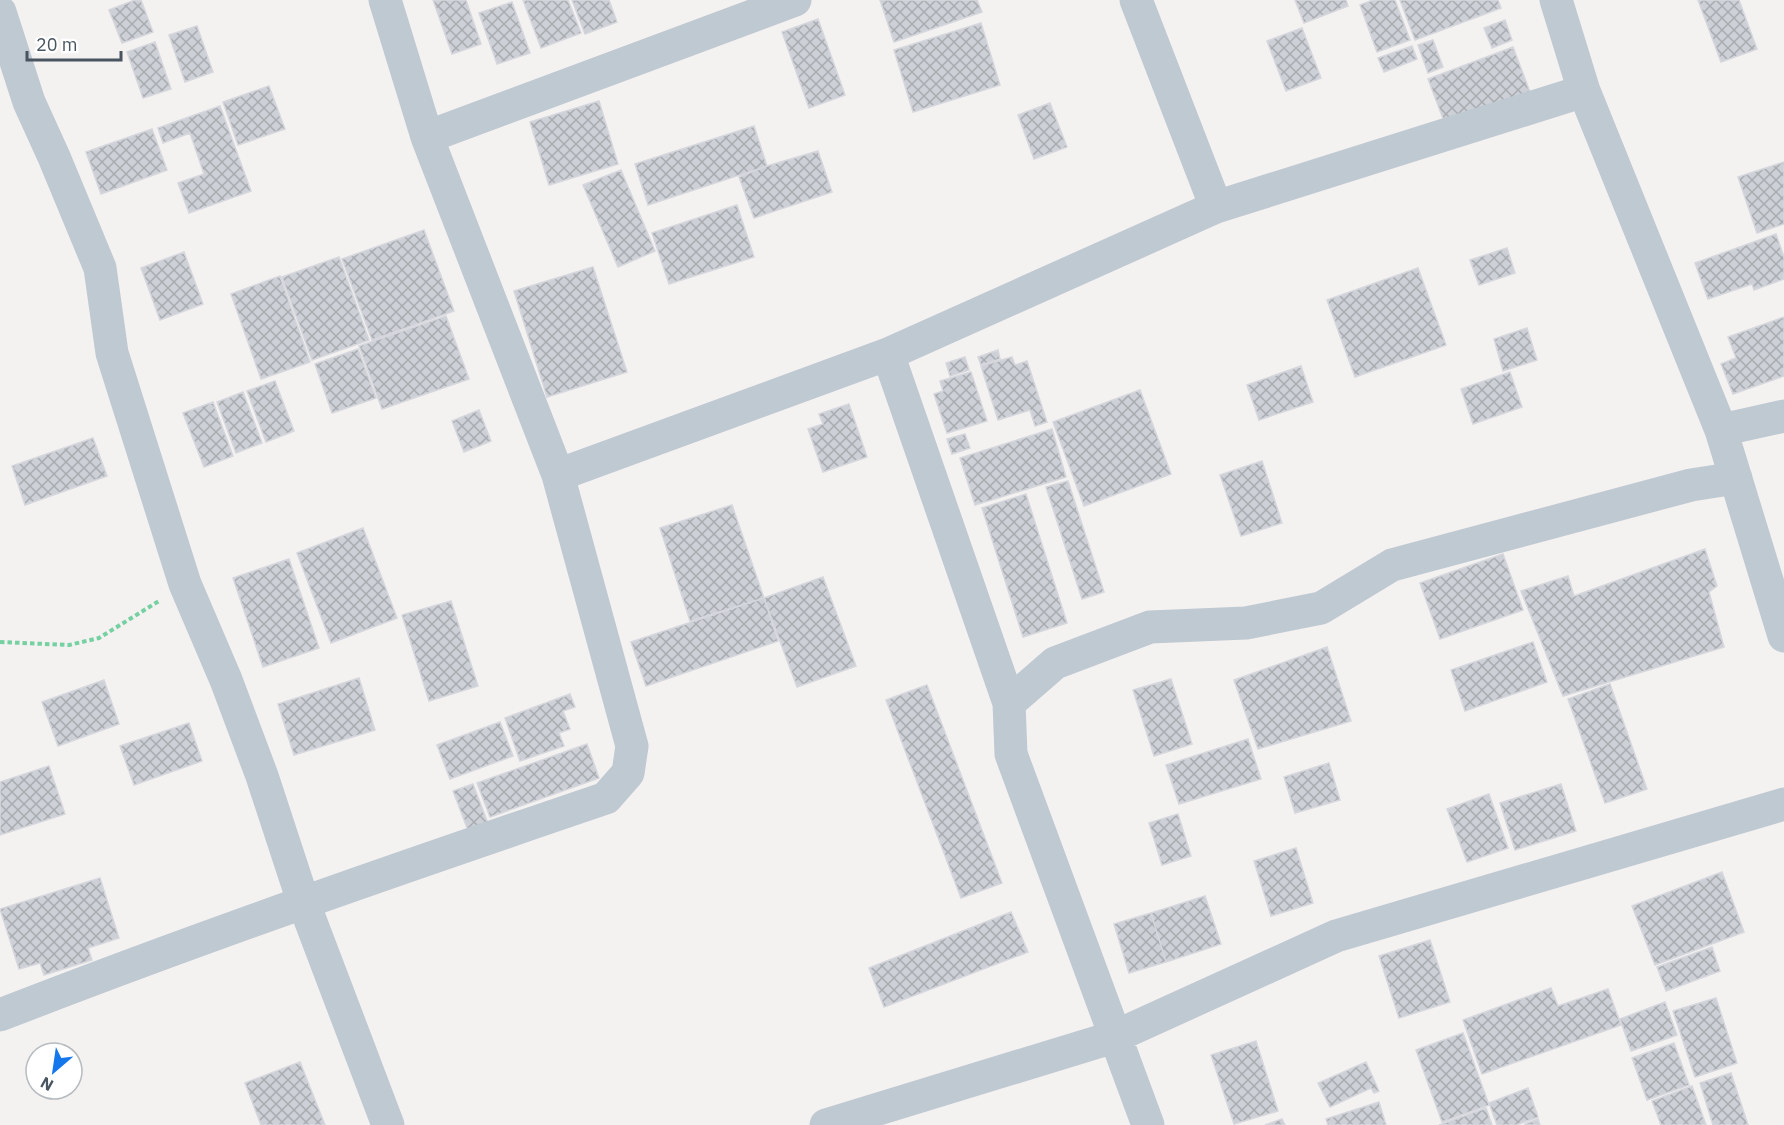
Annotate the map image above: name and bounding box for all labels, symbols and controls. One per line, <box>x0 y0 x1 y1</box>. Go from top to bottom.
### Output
scale bar <box>27 24 122 62</box>
text: 20 m <box>36 33 78 56</box>
north arrow <box>24 1041 84 1101</box>
text: N <box>37 1073 57 1096</box>

